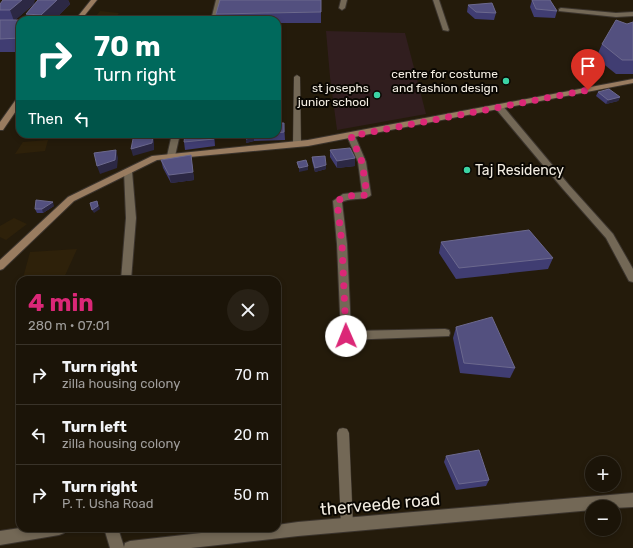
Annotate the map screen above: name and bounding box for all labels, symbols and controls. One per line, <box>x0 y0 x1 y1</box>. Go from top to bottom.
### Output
text: 70 m <box>94 30 161 63</box>
icon: right <box>28 32 80 84</box>
pin <box>571 49 605 90</box>
icon: arrive <box>577 55 599 77</box>
text: Turn right <box>94 64 176 86</box>
place label: centre for costume and fashion design <box>391 67 498 95</box>
marker: centre for costume and fashion design <box>501 76 511 86</box>
place label: st josephs junior school <box>297 81 369 109</box>
marker: st josephs junior school <box>372 90 382 100</box>
icon: left <box>71 108 93 130</box>
text: Then <box>28 110 63 128</box>
place label: Taj Residency <box>475 162 564 179</box>
marker: Taj Residency <box>462 165 472 175</box>
text: 4 min <box>28 289 94 317</box>
button: close <box>227 289 269 331</box>
position arrow <box>325 315 367 357</box>
text: 280 m · 07:01 <box>28 318 110 333</box>
text: Turn right <box>62 358 137 376</box>
icon: right <box>28 364 50 386</box>
text: 70 m <box>235 366 269 384</box>
text: zilla housing colony <box>62 376 180 391</box>
text: Turn left <box>62 418 127 436</box>
icon: left <box>28 424 50 446</box>
text: 20 m <box>234 426 269 444</box>
text: zilla housing colony <box>62 436 180 451</box>
map controls <box>585 456 621 536</box>
button: + <box>585 456 621 492</box>
text: Turn right <box>62 478 137 496</box>
icon: right <box>28 484 50 506</box>
text: 50 m <box>234 486 269 504</box>
street label: therveede road <box>319 489 441 519</box>
text: P. T. Usha Road <box>62 496 153 511</box>
button: − <box>585 500 621 536</box>

